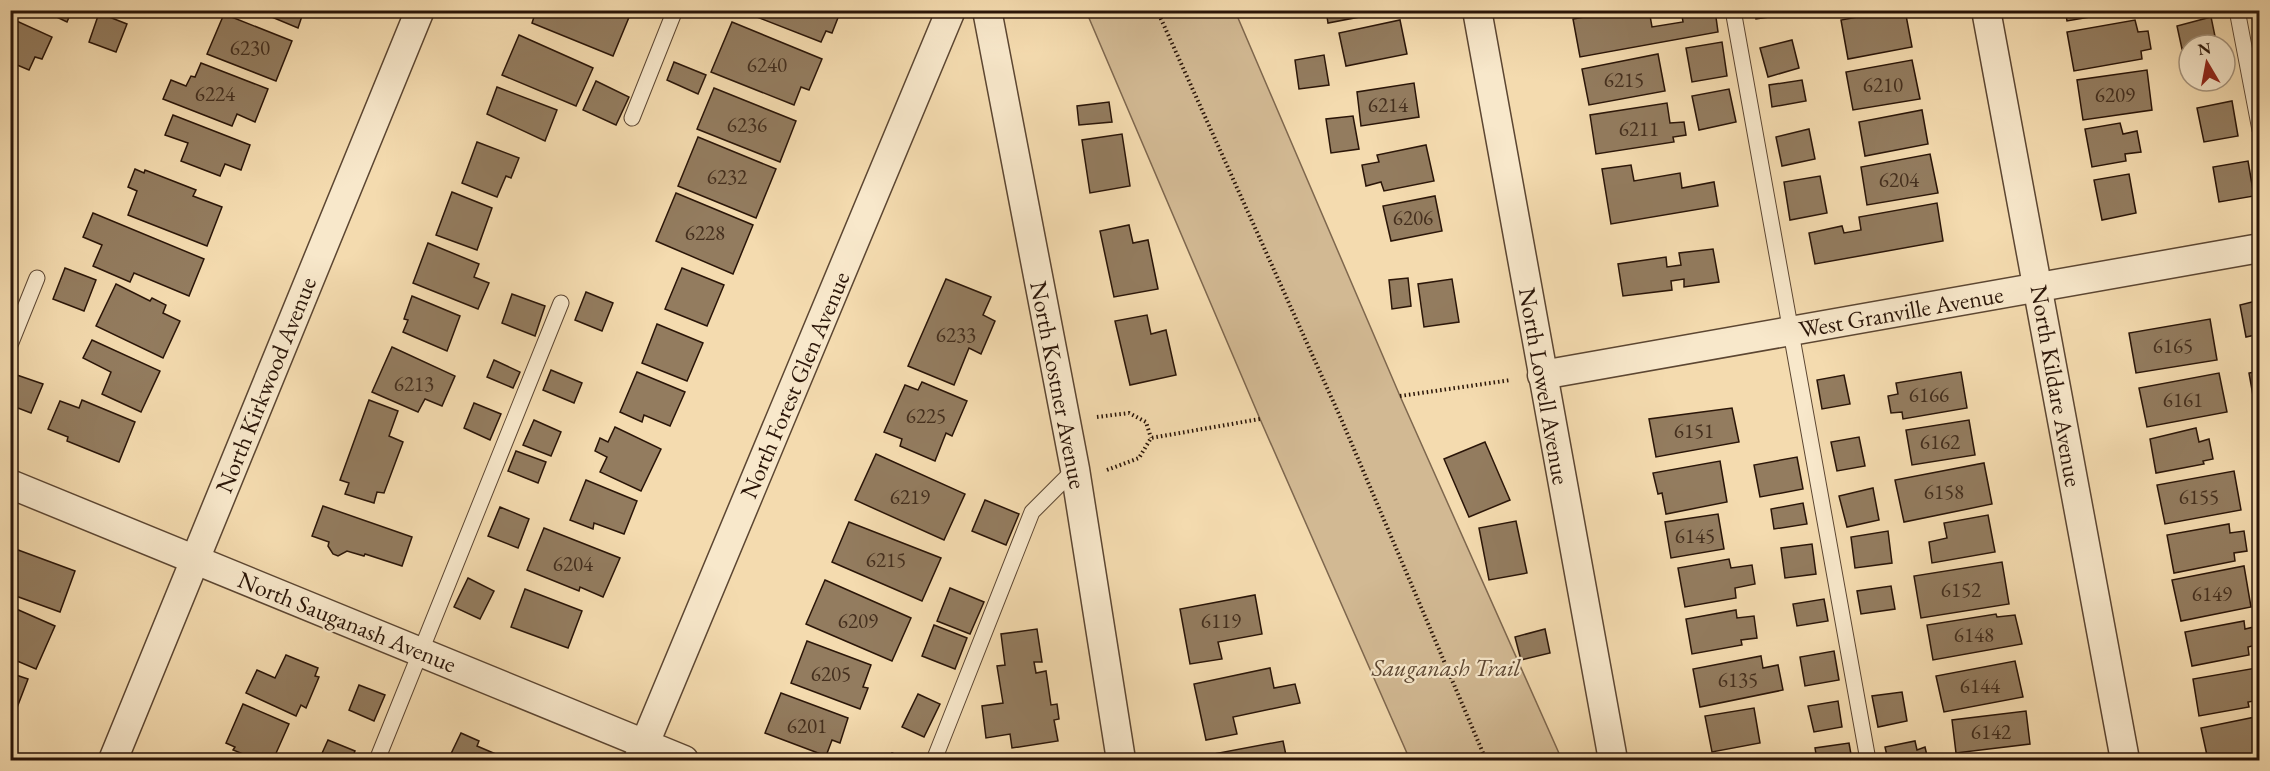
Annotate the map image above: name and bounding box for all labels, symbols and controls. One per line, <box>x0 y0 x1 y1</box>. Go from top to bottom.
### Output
north arrow <box>2177 33 2237 93</box>
house number: 6230 <box>230 34 270 61</box>
text: N <box>2196 37 2213 60</box>
house number: 6240 <box>747 51 787 78</box>
house number: 6215 <box>1604 66 1644 93</box>
house number: 6210 <box>1863 71 1903 98</box>
house number: 6224 <box>195 80 236 107</box>
house number: 6209 <box>2095 81 2135 108</box>
house number: 6214 <box>1368 91 1409 118</box>
house number: 6236 <box>727 111 767 138</box>
house number: 6211 <box>1619 115 1659 142</box>
house number: 6232 <box>707 163 747 190</box>
house number: 6204 <box>1879 166 1920 193</box>
house number: 6206 <box>1393 204 1433 231</box>
house number: 6228 <box>685 219 725 246</box>
street label: North Forest Glen Avenue <box>733 267 856 503</box>
street label: North Kirkwood Avenue <box>208 272 323 497</box>
street label: North Kostner Avenue <box>1023 278 1094 491</box>
street label: West Granville Avenue <box>1796 278 2006 345</box>
street label: North Kildare Avenue <box>2023 283 2090 489</box>
street label: North Lowell Avenue <box>1512 285 1577 487</box>
house number: 6233 <box>936 321 976 348</box>
house number: 6165 <box>2153 332 2193 359</box>
house number: 6213 <box>394 370 434 397</box>
house number: 6166 <box>1909 381 1949 408</box>
house number: 6161 <box>2163 386 2203 413</box>
house number: 6225 <box>906 402 946 429</box>
house number: 6151 <box>1674 417 1714 444</box>
house number: 6162 <box>1920 428 1960 455</box>
house number: 6158 <box>1924 478 1964 505</box>
house number: 6219 <box>890 483 930 510</box>
house number: 6155 <box>2179 483 2219 510</box>
house number: 6145 <box>1675 522 1715 549</box>
house number: 6215 <box>866 546 906 573</box>
house number: 6204 <box>553 550 594 577</box>
street label: North Sauganash Avenue <box>233 564 461 680</box>
house number: 6152 <box>1941 576 1981 603</box>
house number: 6149 <box>2192 580 2232 607</box>
house number: 6209 <box>838 607 878 634</box>
house number: 6119 <box>1201 607 1241 634</box>
house number: 6148 <box>1954 621 1994 648</box>
park label: Sauganash Trail <box>1371 652 1521 683</box>
house number: 6205 <box>811 660 851 687</box>
house number: 6135 <box>1718 666 1758 693</box>
house number: 6144 <box>1960 672 2001 699</box>
house number: 6201 <box>787 712 827 739</box>
house number: 6142 <box>1971 718 2011 745</box>

